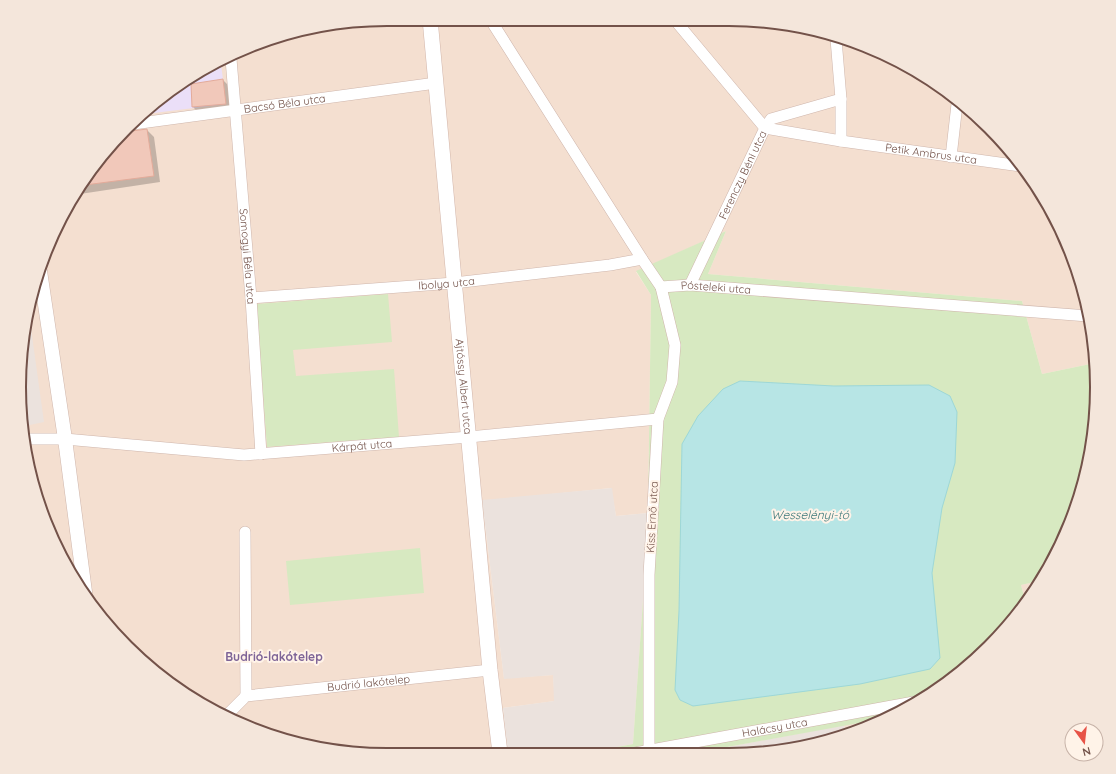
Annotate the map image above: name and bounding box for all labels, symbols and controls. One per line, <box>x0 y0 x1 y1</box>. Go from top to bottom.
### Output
street label: Bacsó Béla utca <box>243 91 326 116</box>
street label: Ferenczy Béni utca <box>715 128 770 221</box>
street label: Petik Ambrus utca <box>884 140 978 167</box>
street label: Somogyi Béla utca <box>237 208 258 305</box>
street label: Ibolya utca <box>418 274 475 293</box>
street label: Pósteleki utca <box>680 278 752 297</box>
street label: Ajtóssy Albert utca <box>452 338 475 435</box>
street label: Kárpát utca <box>331 436 393 455</box>
street label: Kiss Ernő utca <box>643 481 661 553</box>
water label: Wesselényi-tó <box>771 507 850 522</box>
district label: Budrió-lakótelep <box>225 649 323 664</box>
street label: Budrió lakótelep <box>326 672 411 694</box>
street label: Halácsy utca <box>741 715 809 740</box>
north arrow <box>1064 722 1104 762</box>
text: N <box>1081 744 1092 759</box>

